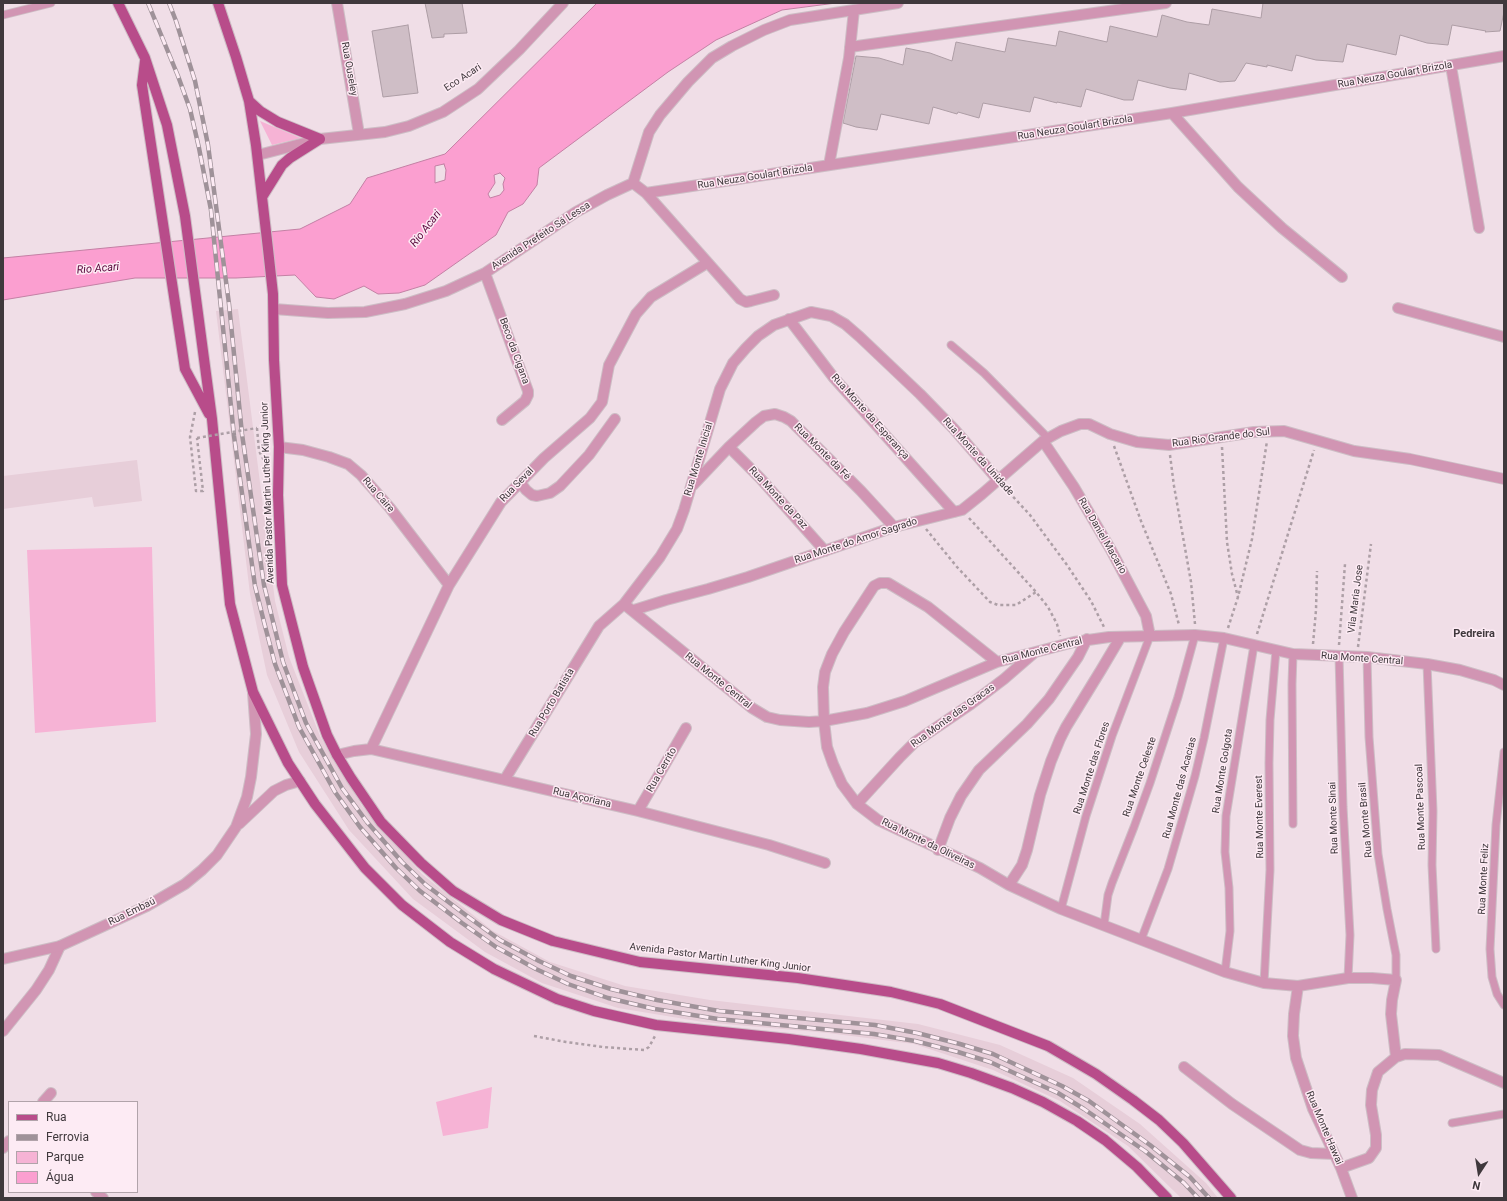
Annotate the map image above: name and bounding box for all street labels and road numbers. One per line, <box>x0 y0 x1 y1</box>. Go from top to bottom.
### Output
street label: Rua Ouseley <box>338 41 360 97</box>
street label: Rua Neuza Goulart Brizola <box>1337 59 1453 91</box>
street label: Eco Acari <box>442 62 484 94</box>
street label: Rua Neuza Goulart Brizola <box>1017 113 1133 143</box>
street label: Rua Neuza Goulart Brizola <box>697 162 813 192</box>
street label: Avenida Prefeito Sá Lessa <box>489 200 593 272</box>
street label: Beco da Cigana <box>496 316 532 386</box>
street label: Rua Monte da Esperança <box>828 372 912 462</box>
street label: Avenida Pastor Martin Luther King Junior <box>259 402 277 584</box>
street label: Rua Monte da Unidade <box>940 416 1016 498</box>
street label: Rua Monte Inicial <box>682 421 716 497</box>
street label: Rua Monte da Fé <box>791 421 853 483</box>
street label: Rua Rio Grande do Sul <box>1171 426 1271 450</box>
street label: Rua Monte da Paz <box>746 464 810 532</box>
street label: Rua Seval <box>498 465 536 505</box>
street label: Rua Caire <box>360 475 396 515</box>
street label: Rua Daniel Macario <box>1075 496 1129 576</box>
street label: Rua Monte do Amor Sagrado <box>793 515 919 567</box>
street label: Vila Maria Jose <box>1346 564 1366 634</box>
street label: Rua Monte Central <box>1001 635 1083 667</box>
street label: Rua Monte Central <box>682 650 754 712</box>
street label: Rua Monte Central <box>1321 650 1403 668</box>
street label: Rua Porto Batista <box>527 667 577 739</box>
street label: Rua Monte das Gracas <box>909 682 997 750</box>
street label: Rua Monte das Flores <box>1071 720 1113 816</box>
street label: Rua Monte Golgota <box>1210 728 1236 814</box>
street label: Rua Monte Celeste <box>1121 735 1159 819</box>
street label: Rua Monte das Acacias <box>1161 736 1199 840</box>
street label: Rua Cerrito <box>644 746 680 794</box>
street label: Rua Monte Pascoal <box>1413 764 1429 850</box>
street label: Rua Monte Everest <box>1253 775 1267 859</box>
street label: Rua Monte Sinai <box>1327 782 1341 854</box>
street label: Rua Monte Brasil <box>1357 782 1375 858</box>
street label: Rua Açoriana <box>552 785 612 811</box>
street label: Rua Monte da Oliveiras <box>879 816 977 872</box>
street label: Rua Monte Feliz <box>1476 843 1492 915</box>
street label: Rua Embaú <box>107 896 157 928</box>
street label: Avenida Pastor Martin Luther King Junior <box>629 941 811 975</box>
street label: Rua Monte Hawai <box>1303 1089 1345 1167</box>

